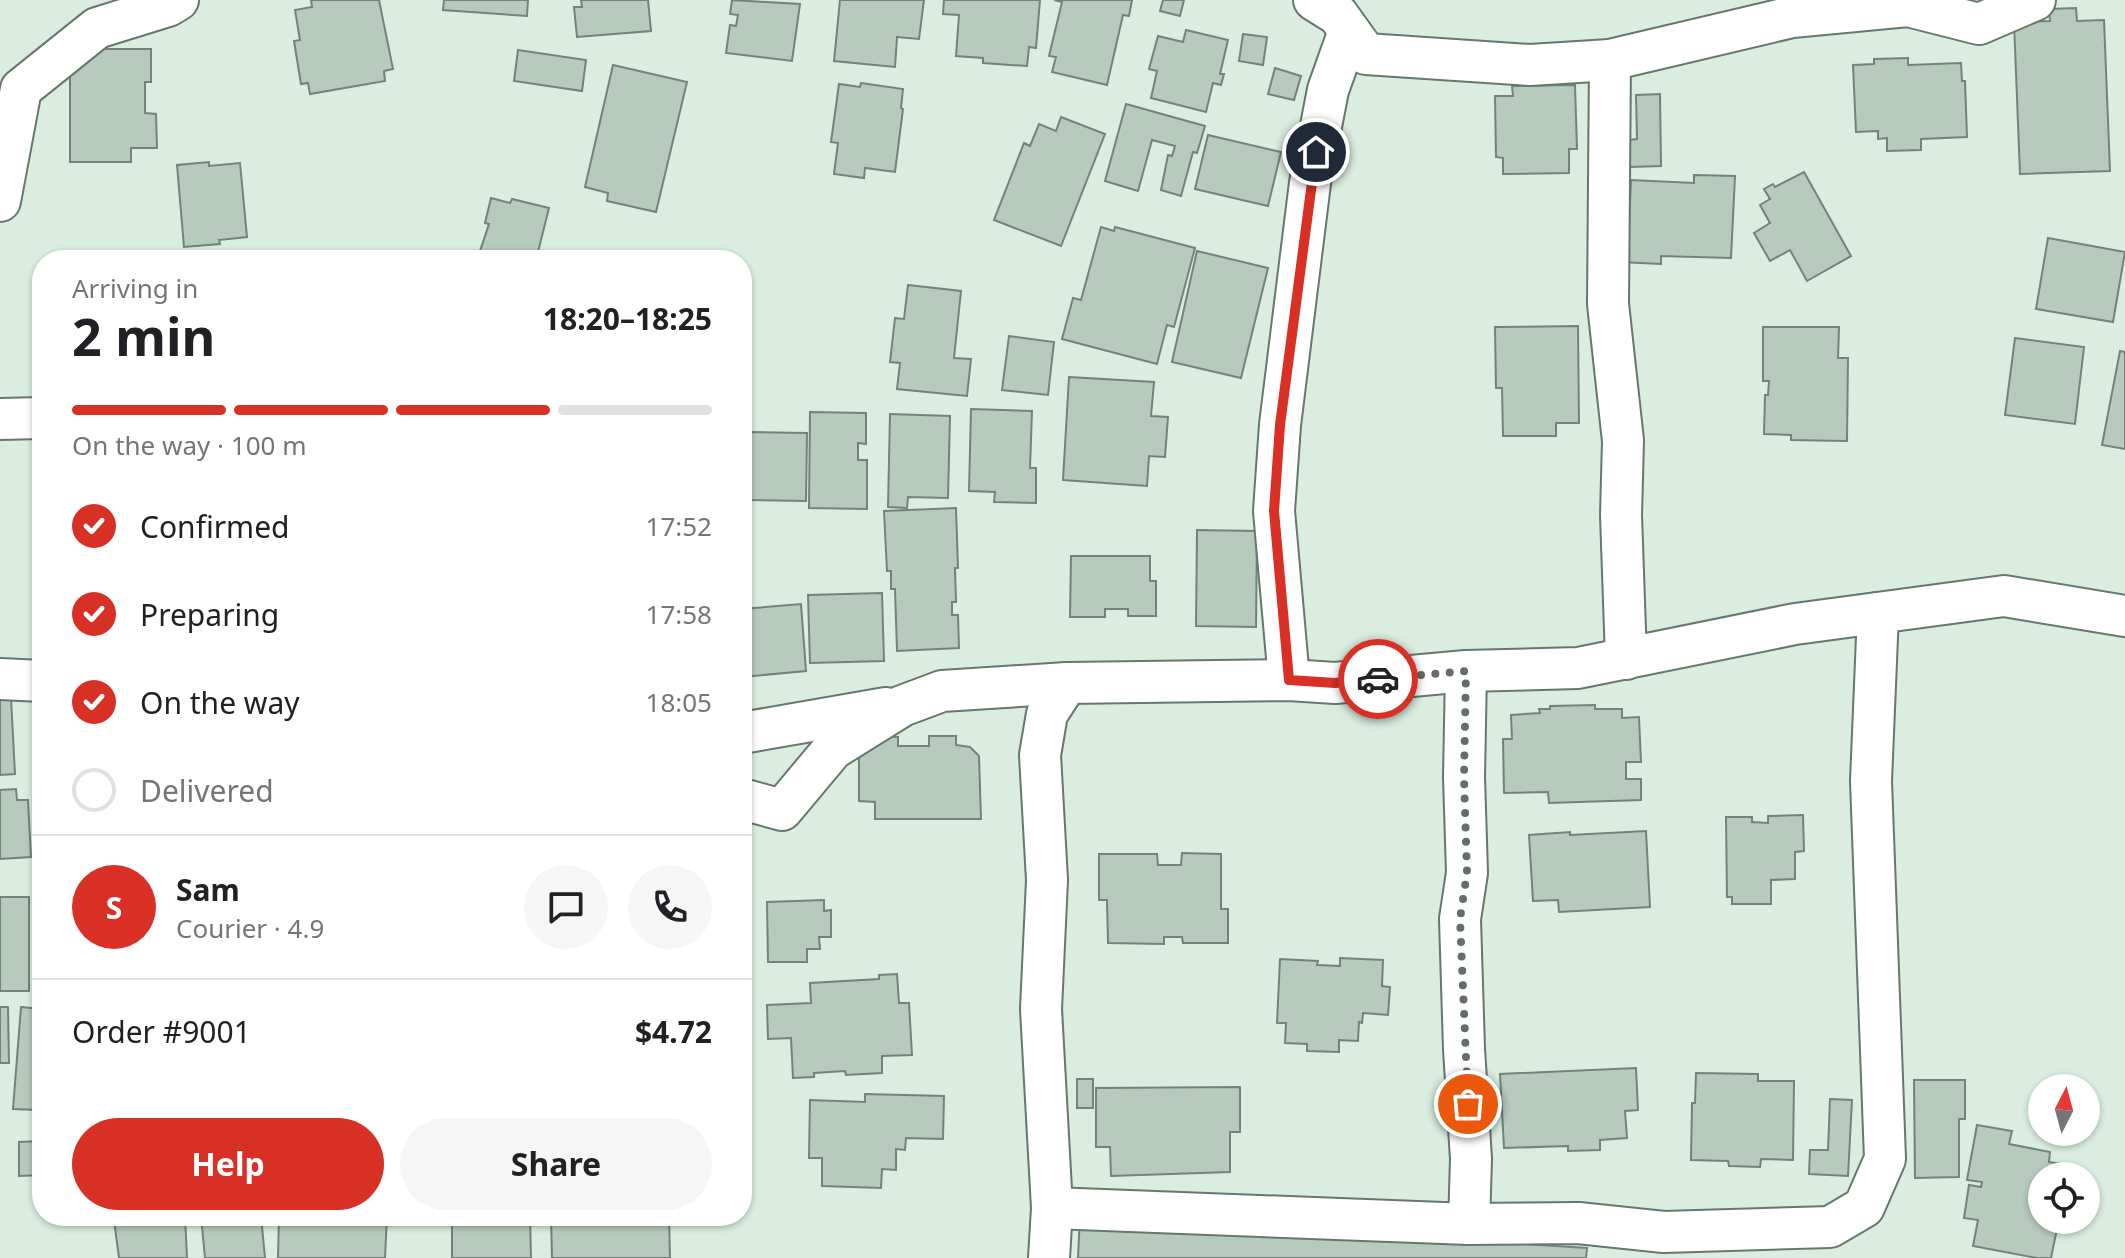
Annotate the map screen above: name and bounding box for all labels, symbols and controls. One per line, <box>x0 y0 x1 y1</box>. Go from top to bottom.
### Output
pin <box>1282 118 1350 186</box>
icon: home <box>1294 130 1338 174</box>
text: Arriving in <box>72 270 198 306</box>
text: 18:20–18:25 <box>543 298 712 339</box>
text: 2 min <box>72 300 215 371</box>
text: On the way · 100 m <box>72 427 306 463</box>
icon: check <box>72 504 116 548</box>
text: Confirmed <box>140 506 290 547</box>
text: 17:52 <box>646 508 712 544</box>
icon: check <box>72 592 116 636</box>
text: Preparing <box>140 594 279 635</box>
text: 17:58 <box>646 596 712 632</box>
courier <box>1338 639 1418 719</box>
icon: car <box>1356 657 1400 701</box>
icon: check <box>72 680 116 724</box>
text: On the way <box>140 682 300 723</box>
text: 18:05 <box>646 684 712 720</box>
text: Delivered <box>140 770 274 811</box>
button: chat <box>524 865 608 949</box>
button: phone <box>628 865 712 949</box>
text: Sam <box>176 869 240 910</box>
text: S <box>106 887 122 928</box>
text: Courier · 4.9 <box>176 910 324 946</box>
text: Order #9001 <box>72 1011 251 1052</box>
text: $4.72 <box>635 1011 712 1052</box>
pin <box>1434 1070 1502 1138</box>
north arrow <box>2028 1074 2100 1146</box>
map controls <box>2028 1074 2100 1234</box>
icon: bag <box>1446 1082 1490 1126</box>
button: Help <box>72 1118 384 1210</box>
button: Share <box>400 1118 712 1210</box>
button: locate <box>2028 1162 2100 1234</box>

